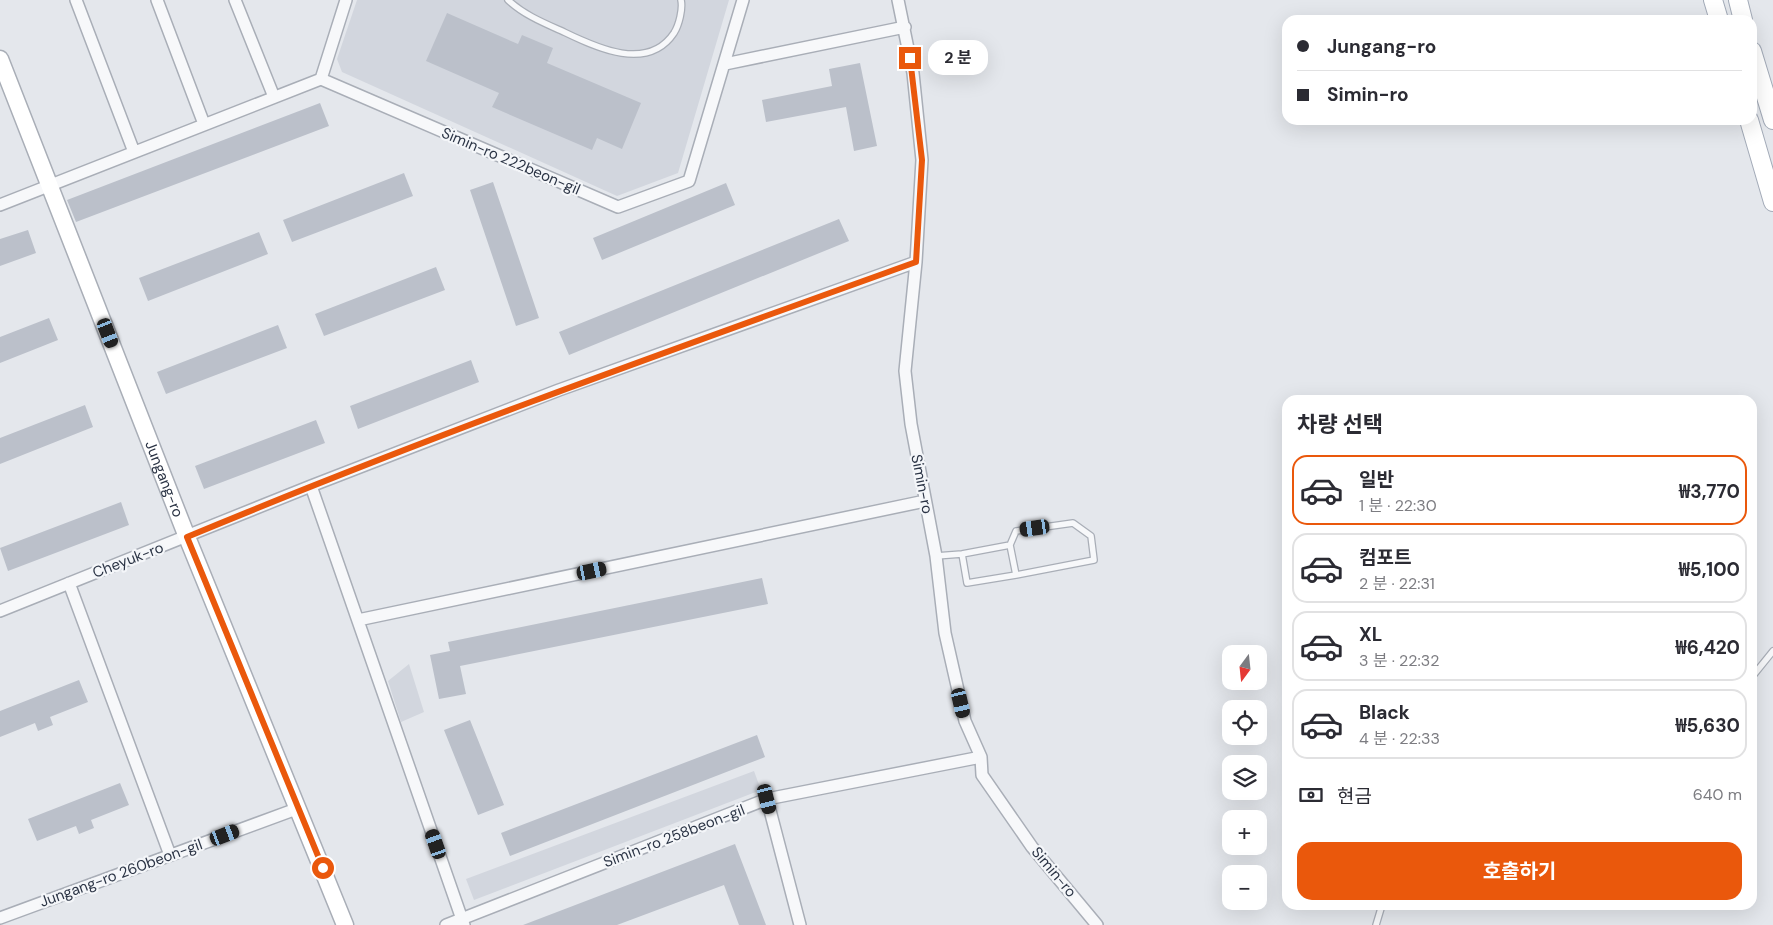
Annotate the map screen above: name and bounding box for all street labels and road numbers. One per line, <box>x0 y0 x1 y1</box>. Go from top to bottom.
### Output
street label: Simin-ro 222beon-gil <box>439 123 583 199</box>
street label: Jungang-ro <box>140 438 188 520</box>
street label: Simin-ro <box>906 453 938 516</box>
street label: Cheyuk-ro <box>90 537 166 583</box>
street label: Simin-ro 258beon-gil <box>600 800 748 872</box>
street label: Jungang-ro 260beon-gil <box>37 834 205 912</box>
street label: Simin-ro <box>1027 843 1081 902</box>

